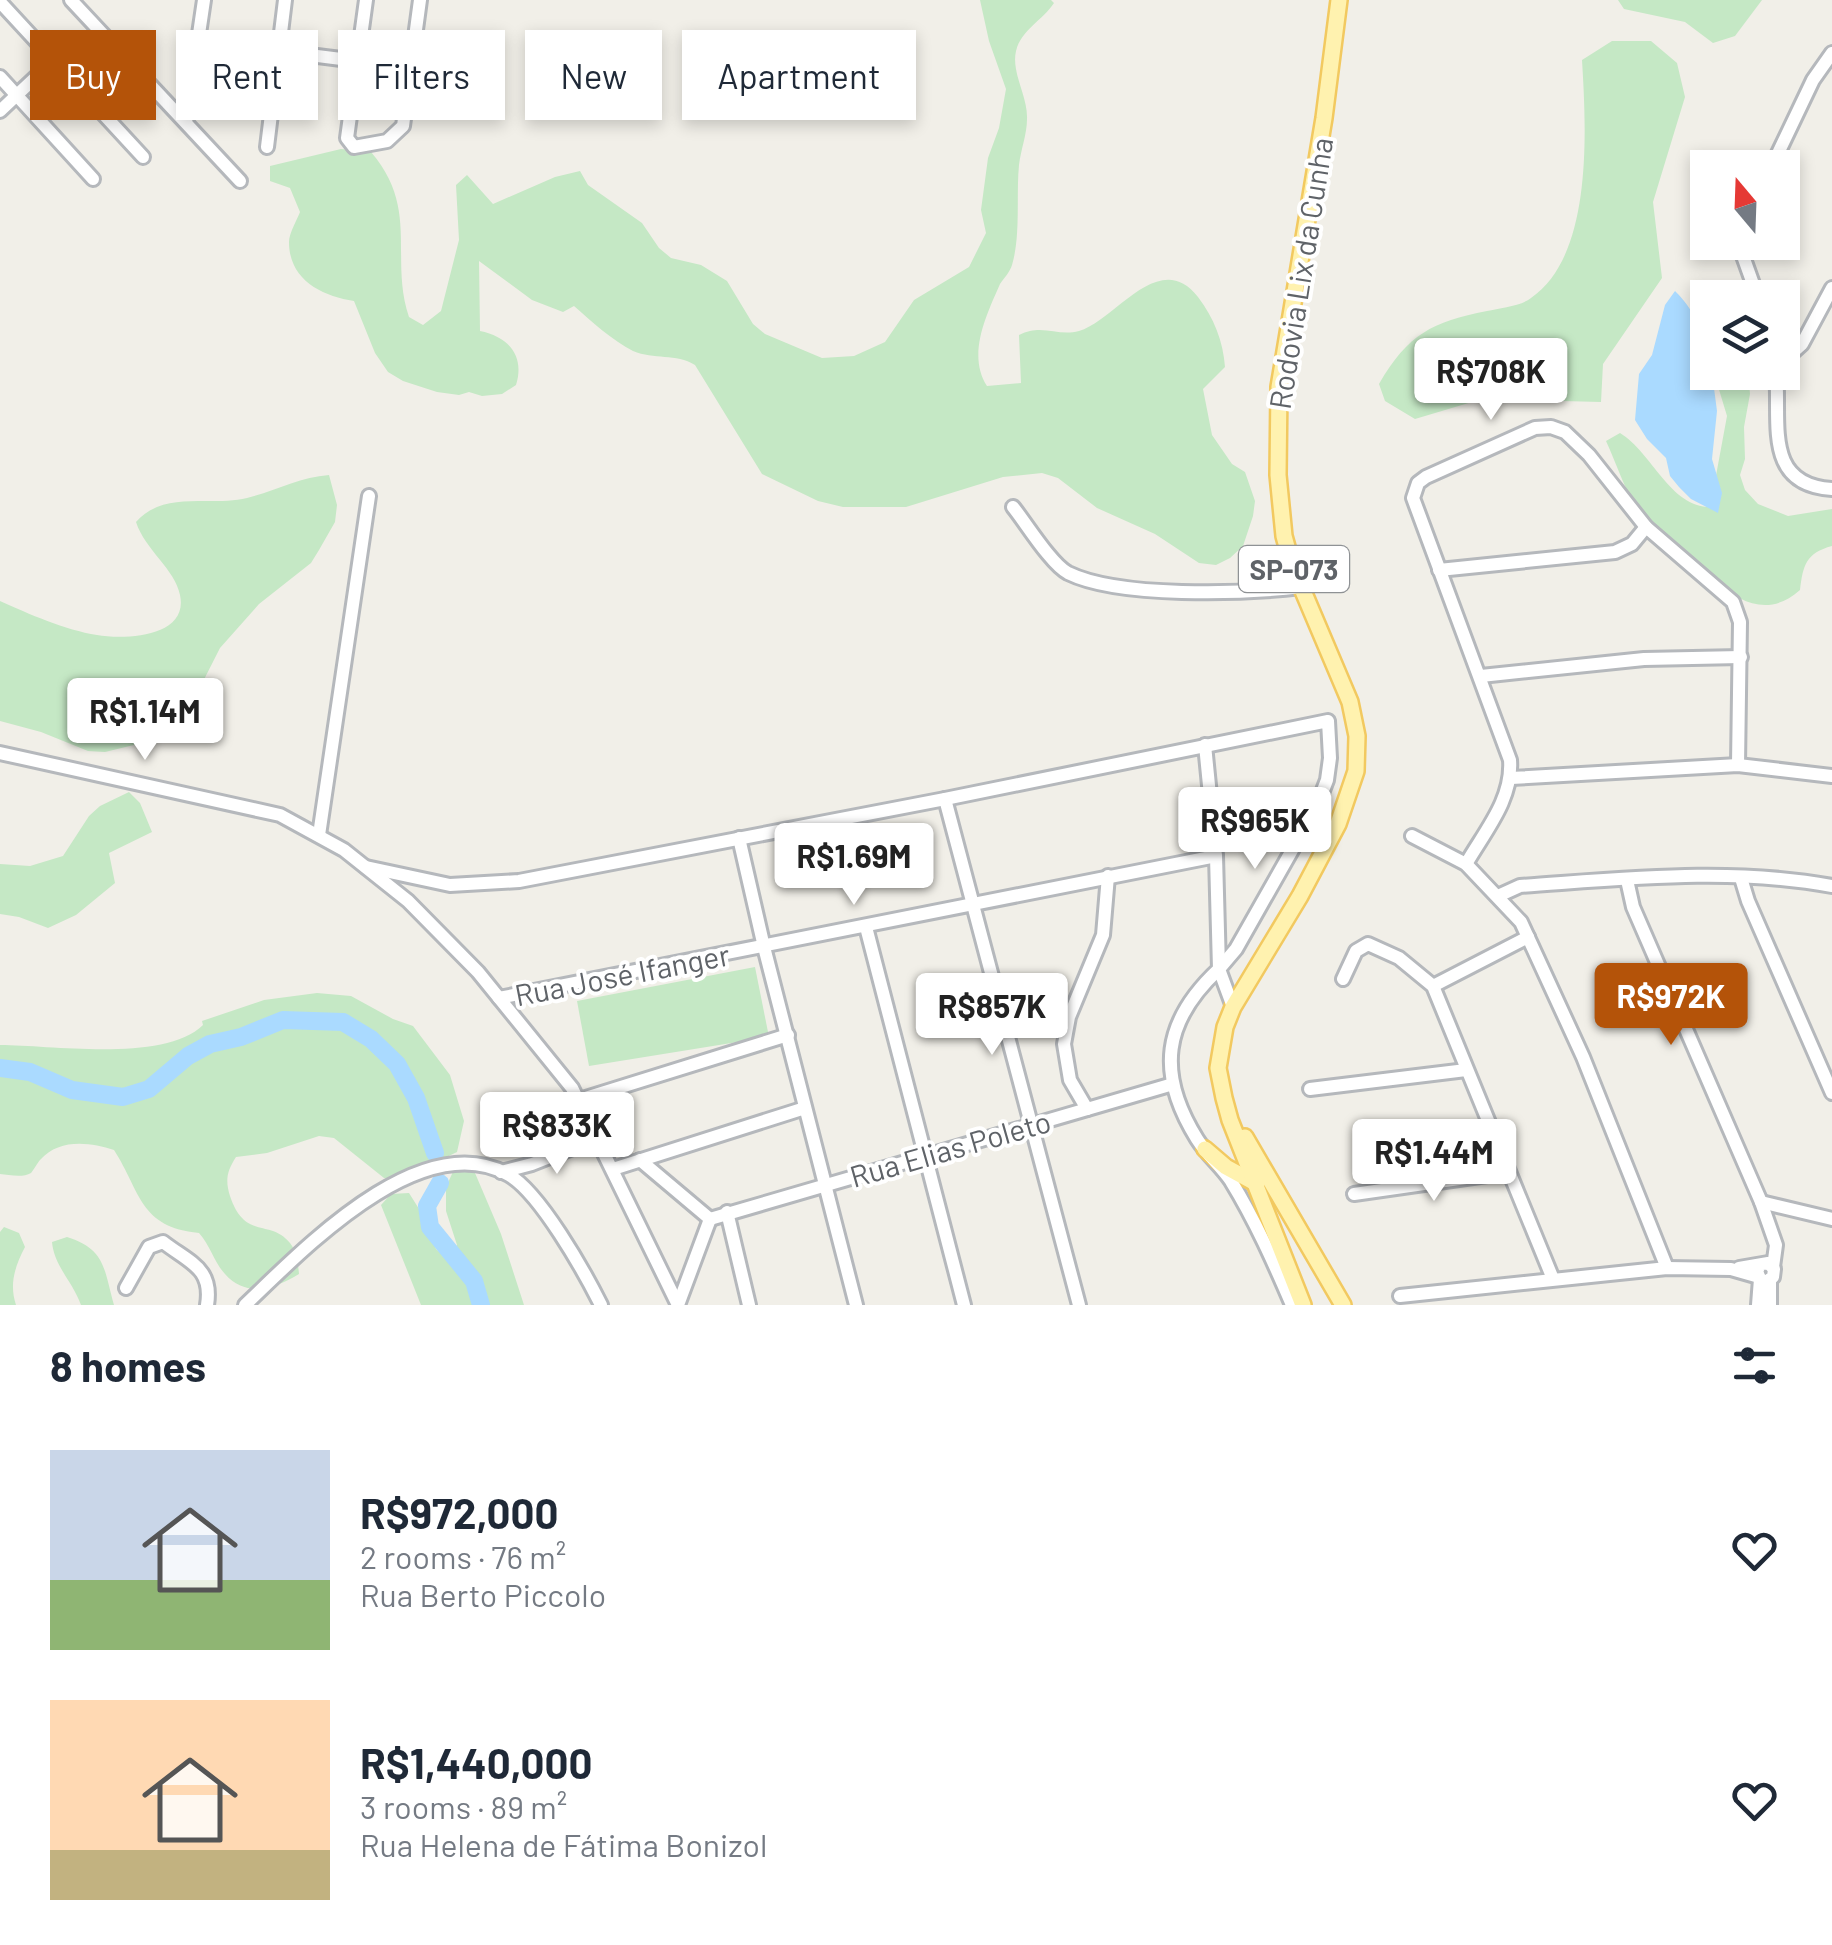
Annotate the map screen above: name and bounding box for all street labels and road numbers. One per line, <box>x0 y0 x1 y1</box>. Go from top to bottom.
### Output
street label: Rodovia Lix da Cunha <box>1261 135 1339 411</box>
road number: SP-073 <box>1239 546 1349 592</box>
street label: Rua José Ifanger <box>511 935 733 1012</box>
street label: Rua Elias Poleto <box>845 1102 1055 1194</box>

